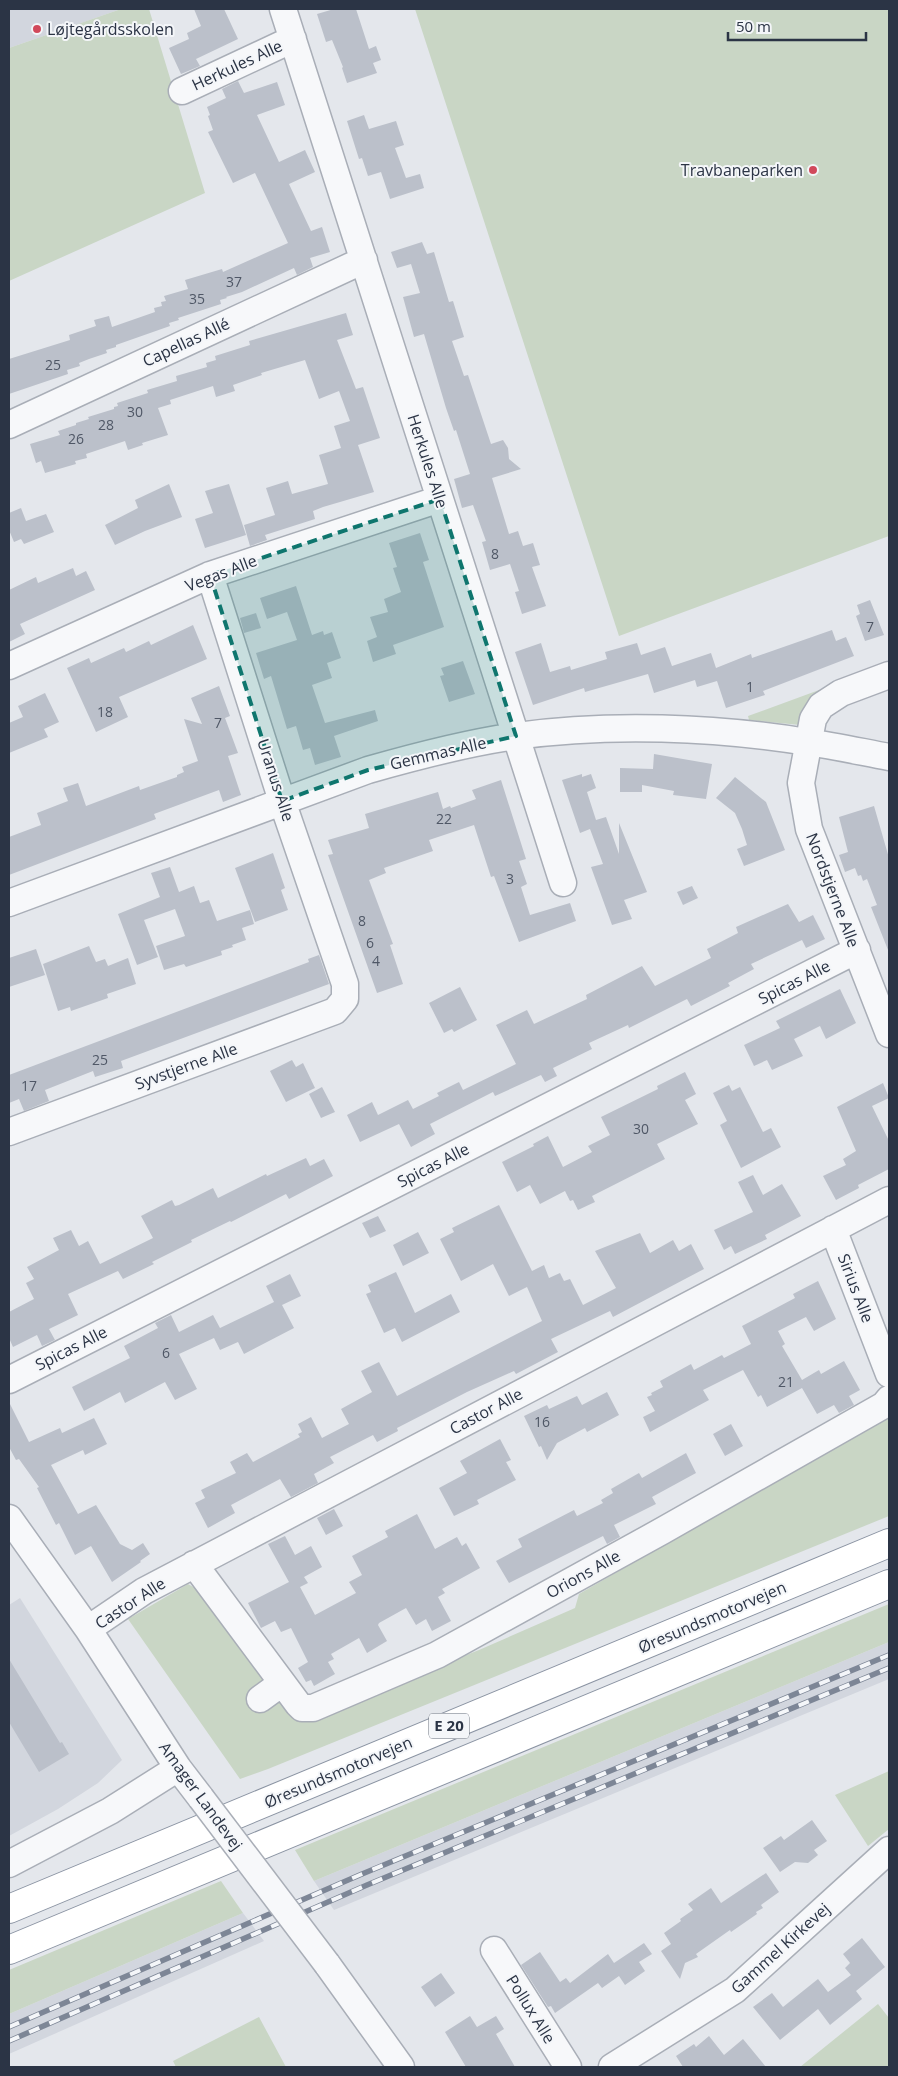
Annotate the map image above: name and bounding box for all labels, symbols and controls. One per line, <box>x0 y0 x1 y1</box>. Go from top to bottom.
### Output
scale bar <box>728 10 866 42</box>
text: 50 m <box>736 16 771 36</box>
place label: Løjtegårdsskolen <box>47 18 174 40</box>
marker: Løjtegårdsskolen <box>31 23 43 35</box>
street label: Herkules Alle <box>188 34 286 96</box>
place label: Travbaneparken <box>681 159 803 181</box>
marker: Travbaneparken <box>807 164 819 176</box>
house number: 37 <box>226 272 242 291</box>
house number: 35 <box>189 289 205 308</box>
street label: Capellas Allé <box>139 312 233 372</box>
house number: 25 <box>45 355 61 374</box>
house number: 30 <box>127 402 143 421</box>
street label: Herkules Alle <box>402 411 454 511</box>
house number: 28 <box>98 415 114 434</box>
house number: 26 <box>68 429 84 448</box>
house number: 8 <box>491 544 499 563</box>
street label: Vegas Alle <box>182 549 260 597</box>
house number: 7 <box>866 617 874 636</box>
house number: 1 <box>746 677 754 696</box>
house number: 18 <box>97 702 113 721</box>
house number: 7 <box>214 713 222 732</box>
street label: Gemmas Alle <box>388 731 488 775</box>
street label: Uranus Alle <box>252 736 300 824</box>
house number: 22 <box>436 809 452 828</box>
street label: Nordstjerne Alle <box>801 830 865 950</box>
house number: 3 <box>506 869 514 888</box>
house number: 8 <box>358 911 366 930</box>
house number: 6 <box>366 933 374 952</box>
house number: 4 <box>372 951 380 970</box>
street label: Spicas Alle <box>754 954 834 1010</box>
street label: Syvstjerne Alle <box>132 1037 240 1095</box>
house number: 25 <box>92 1050 108 1069</box>
house number: 17 <box>21 1076 37 1095</box>
house number: 30 <box>633 1119 649 1138</box>
street label: Spicas Alle <box>393 1137 473 1193</box>
street label: Sirius Alle <box>833 1250 879 1326</box>
street label: Spicas Alle <box>31 1320 111 1376</box>
house number: 6 <box>162 1343 170 1362</box>
house number: 21 <box>778 1372 794 1391</box>
street label: Castor Alle <box>446 1383 526 1439</box>
house number: 16 <box>534 1412 550 1431</box>
street label: Orions Alle <box>542 1545 624 1603</box>
street label: Castor Alle <box>91 1572 169 1634</box>
street label: Øresundsmotorvejen <box>635 1576 789 1658</box>
road number: E 20 <box>429 1714 469 1738</box>
street label: Øresundsmotorvejen <box>261 1731 415 1813</box>
street label: Amager Landevej <box>154 1737 248 1855</box>
street label: Gammel Kirkevej <box>726 1898 834 1998</box>
street label: Pollux Alle <box>501 1971 561 2047</box>

